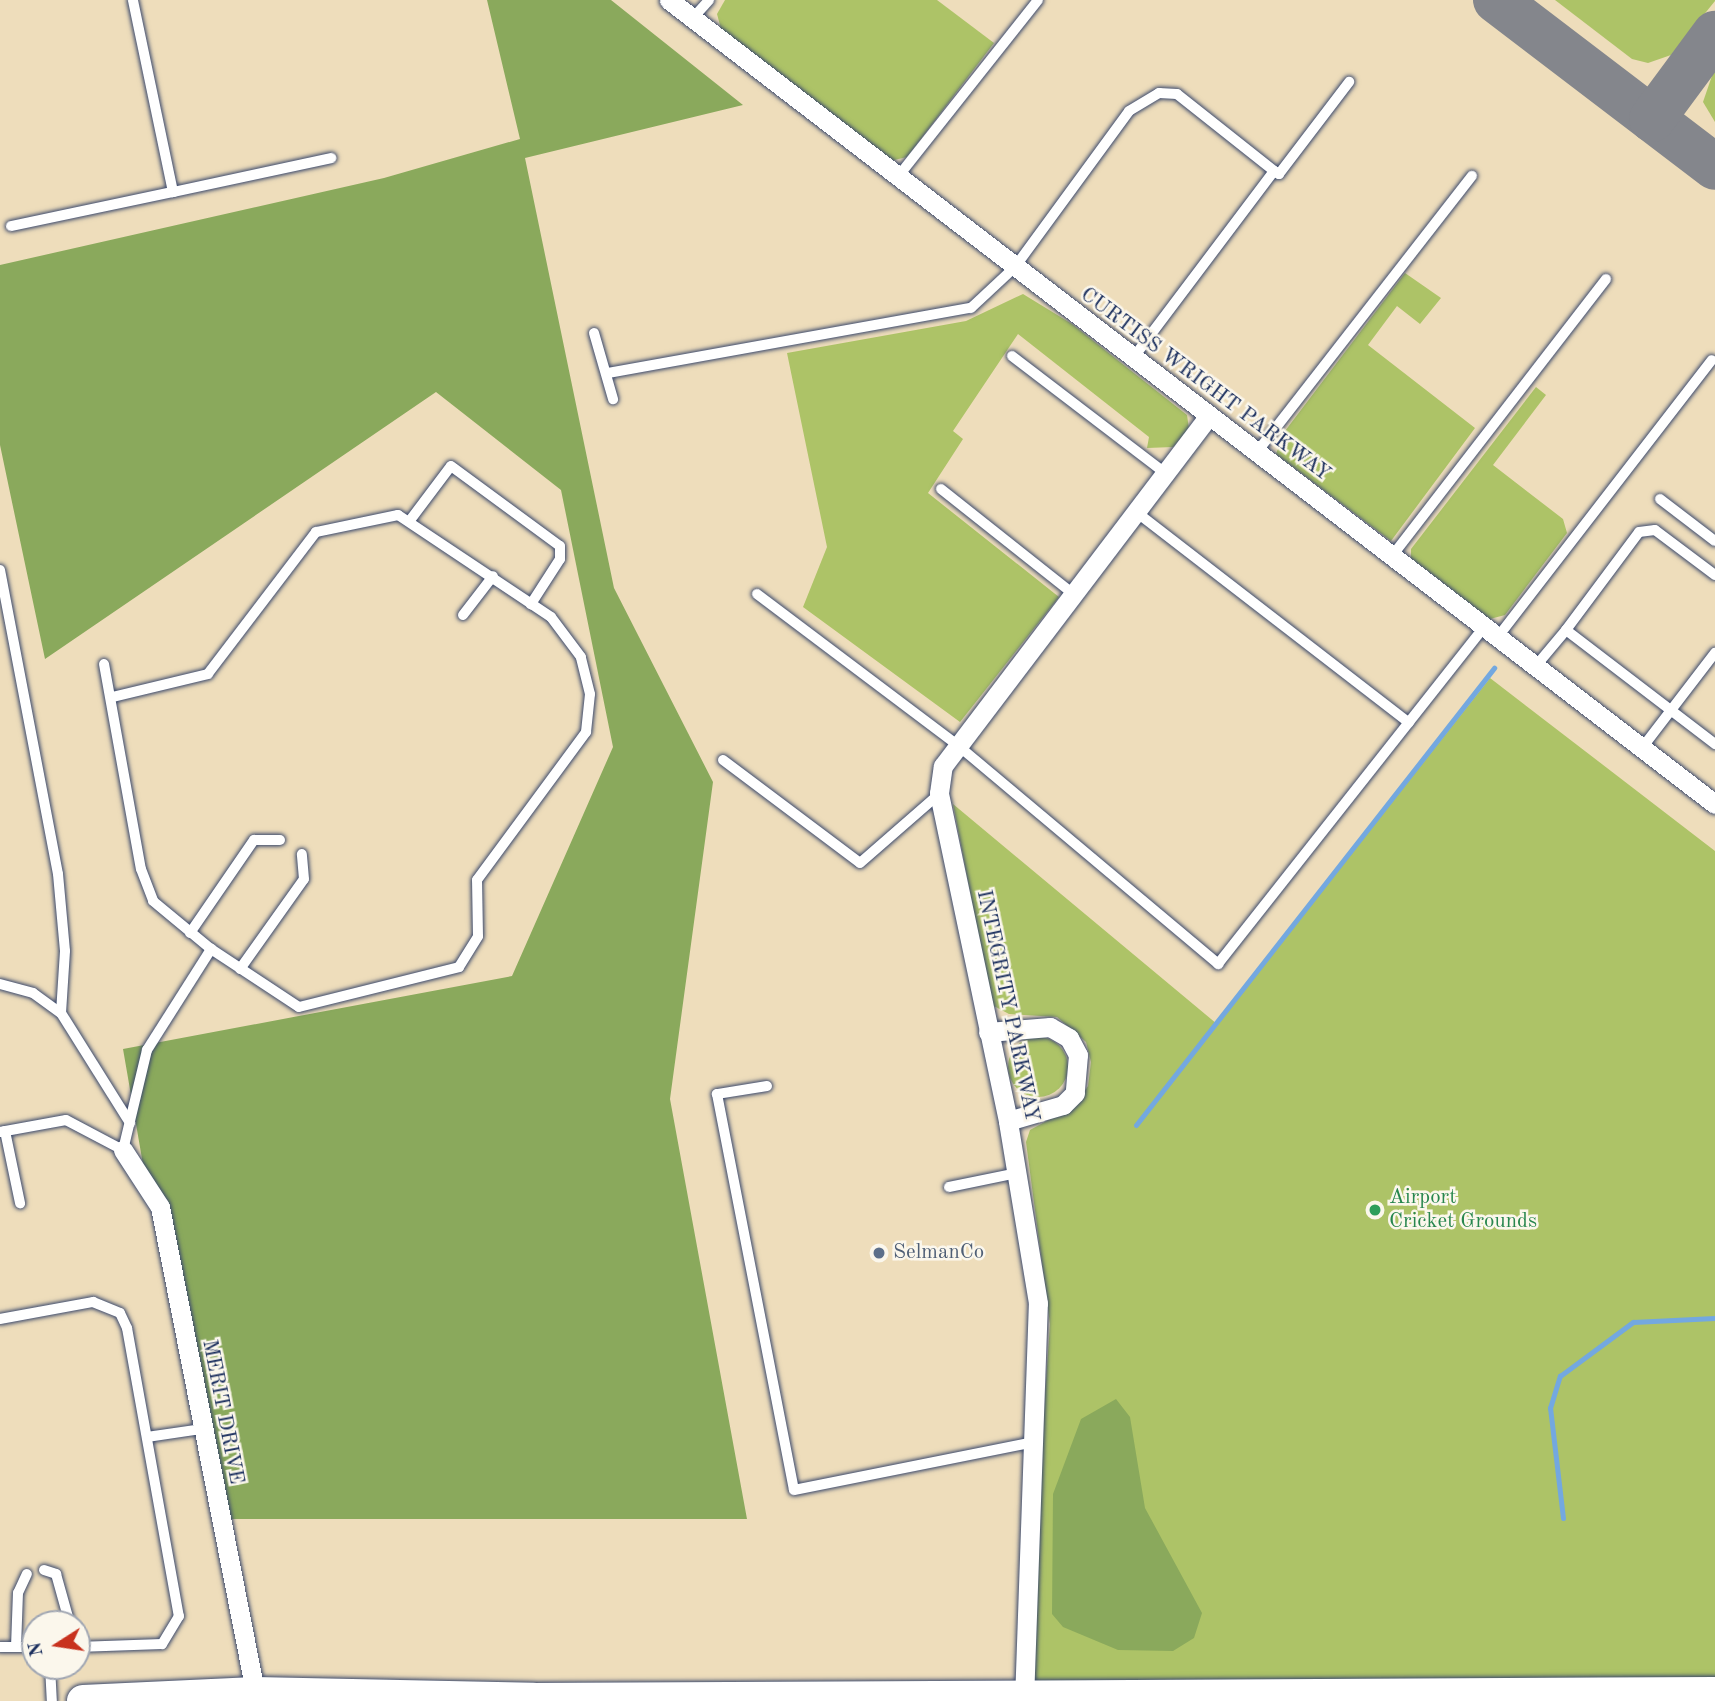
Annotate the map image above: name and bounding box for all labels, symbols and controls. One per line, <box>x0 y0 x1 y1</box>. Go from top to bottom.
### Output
street label: CURTISS WRIGHT PARKWAY <box>1075 283 1335 487</box>
street label: INTEGRITY PARKWAY <box>970 888 1044 1124</box>
place label: Airport Cricket Grounds <box>1389 1185 1537 1235</box>
marker: Airport Cricket Grounds <box>1367 1202 1383 1218</box>
place label: SelmanCo <box>893 1240 984 1266</box>
marker: SelmanCo <box>871 1245 887 1261</box>
street label: MERIT DRIVE <box>196 1338 248 1486</box>
north arrow <box>21 1610 91 1680</box>
text: N <box>26 1640 48 1658</box>

